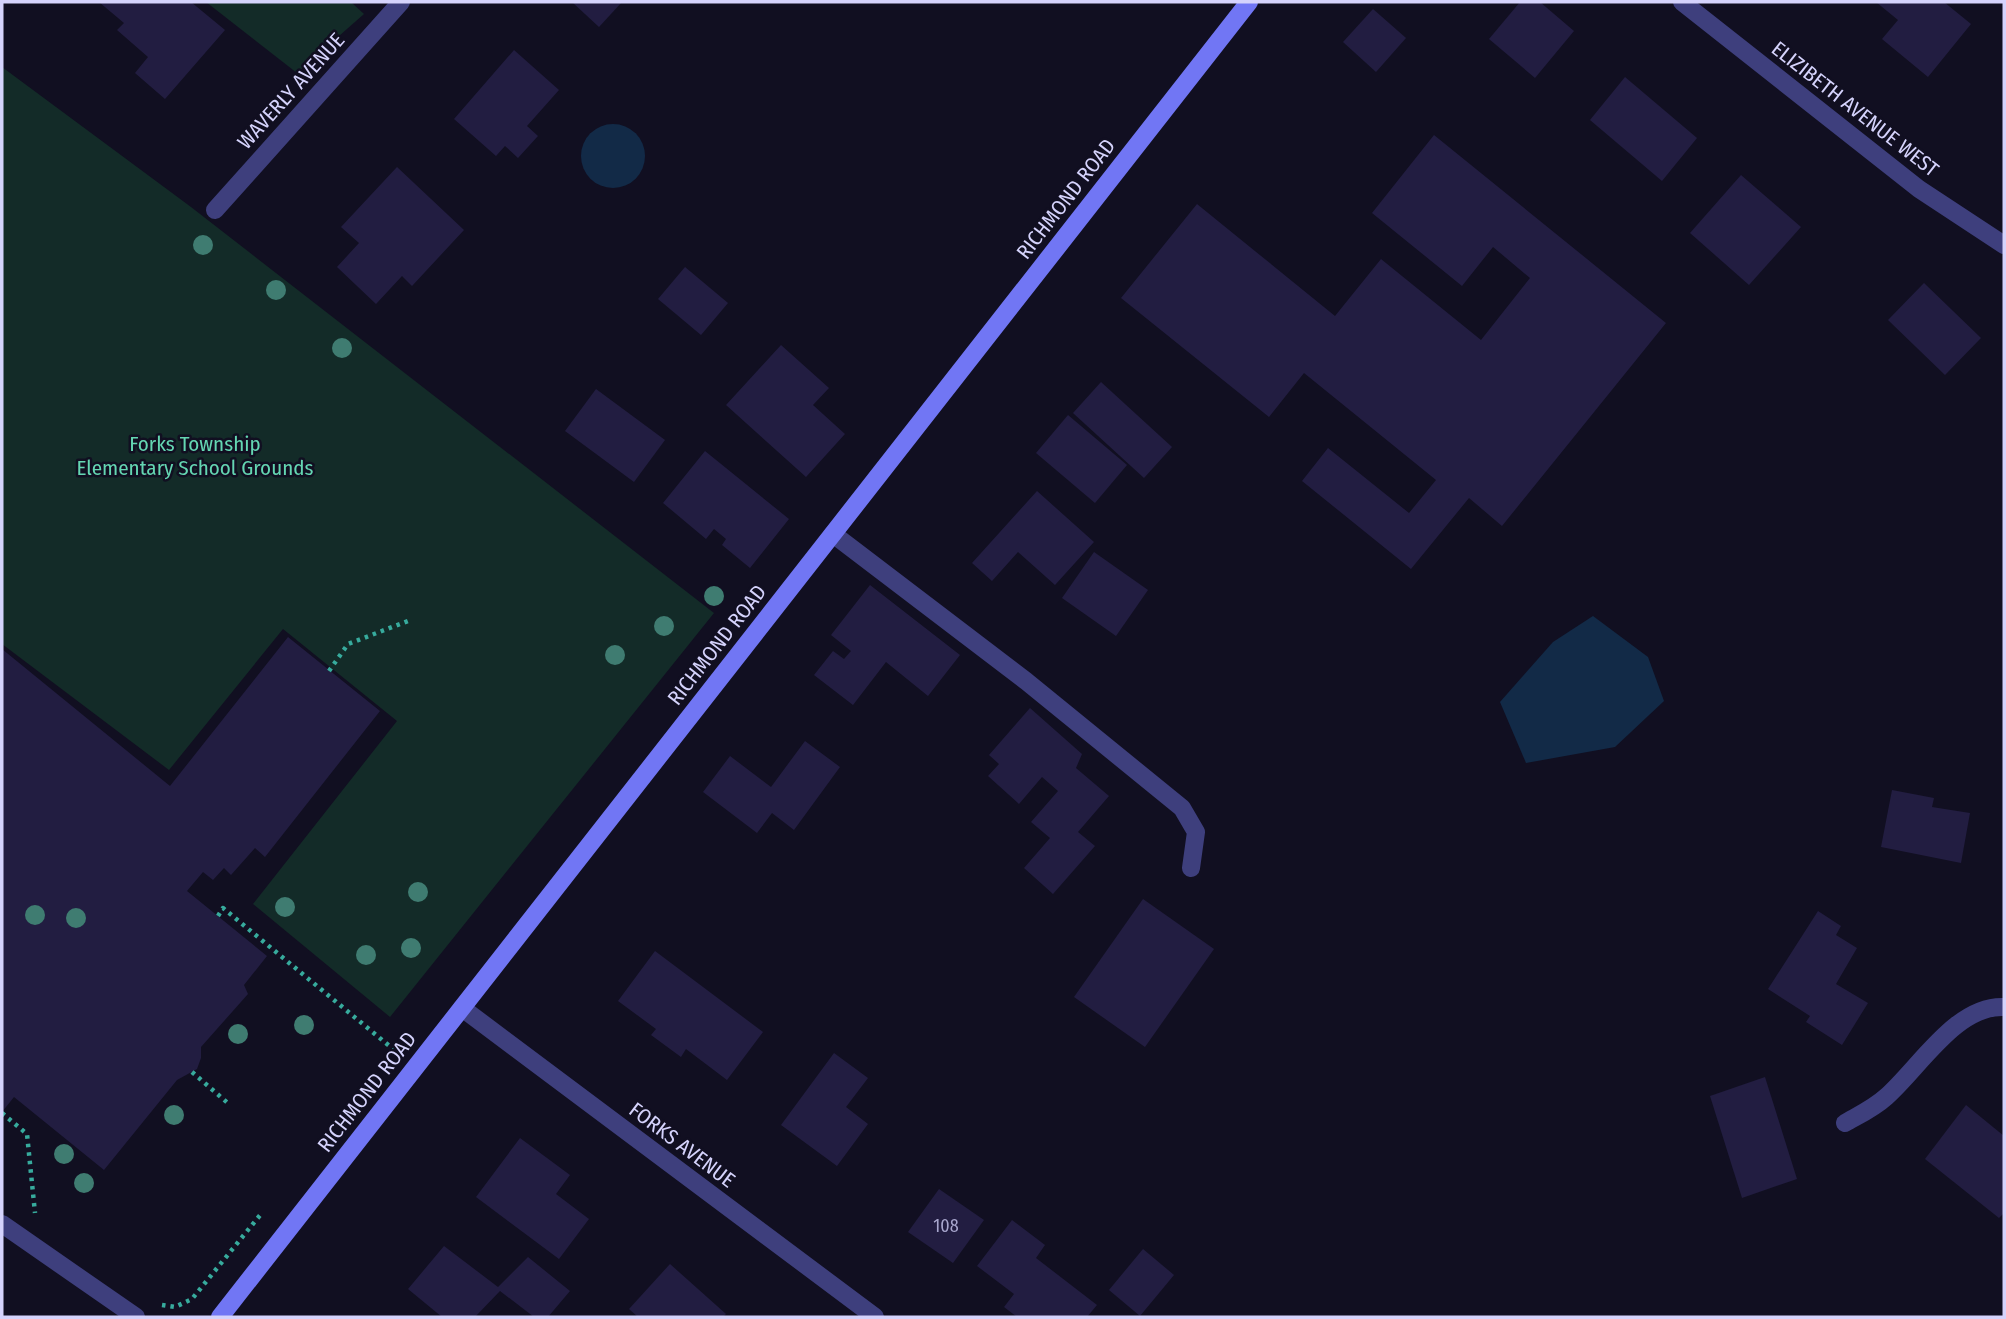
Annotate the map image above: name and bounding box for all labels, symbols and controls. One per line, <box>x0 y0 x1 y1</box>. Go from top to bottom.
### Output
street label: WAVERLY AVENUE <box>232 27 350 155</box>
street label: ELIZIBETH AVENUE WEST <box>1766 36 1944 183</box>
street label: RICHMOND ROAD <box>1011 134 1121 264</box>
park label: Forks Township Elementary School Grounds <box>77 431 313 481</box>
street label: RICHMOND ROAD <box>662 580 772 710</box>
street label: RICHMOND ROAD <box>312 1027 422 1157</box>
street label: FORKS AVENUE <box>624 1097 740 1193</box>
house number: 108 <box>933 1215 959 1237</box>

